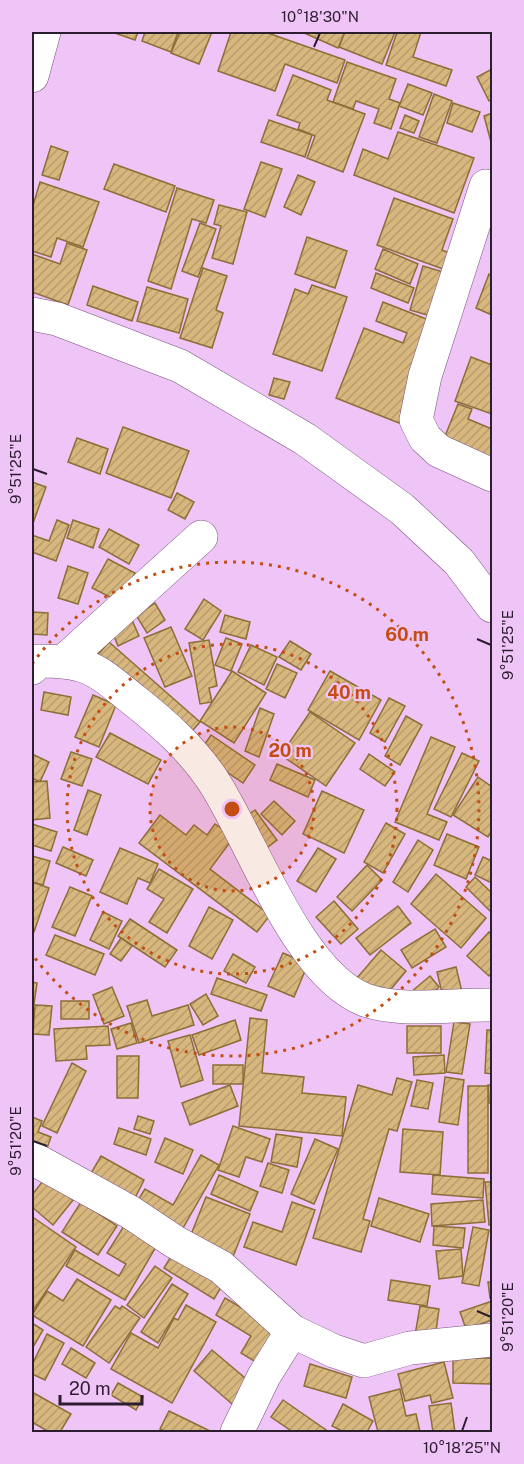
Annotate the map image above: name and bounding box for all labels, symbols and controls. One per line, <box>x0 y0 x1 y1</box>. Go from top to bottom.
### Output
text: 10°18'30"N <box>281 8 359 25</box>
text: 9°51'25"E <box>7 434 24 504</box>
text: 9°51'25"E <box>499 610 516 680</box>
text: 60 m <box>385 624 429 645</box>
text: 40 m <box>327 682 371 703</box>
text: 20 m <box>268 740 312 761</box>
centre of rings <box>222 799 242 819</box>
text: 9°51'20"E <box>7 1106 24 1176</box>
text: 9°51'20"E <box>499 1282 516 1352</box>
scale bar <box>60 1368 142 1406</box>
text: 20 m <box>69 1378 111 1399</box>
text: 10°18'25"N <box>423 1439 501 1456</box>

